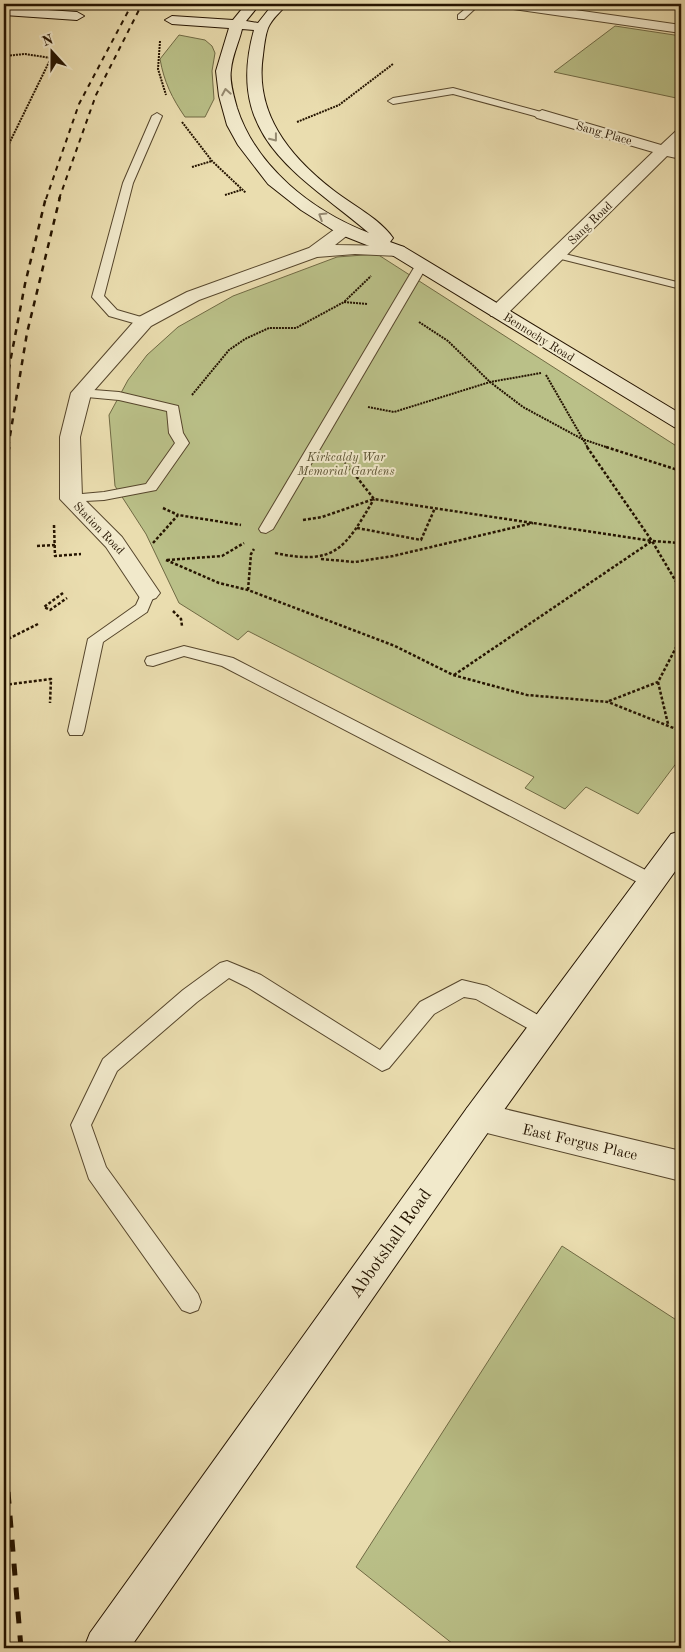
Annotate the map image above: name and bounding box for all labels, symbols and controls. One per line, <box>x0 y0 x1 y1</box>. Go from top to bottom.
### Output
north arrow <box>28 28 78 78</box>
text: N <box>40 32 55 49</box>
one-way arrow <box>222 87 232 96</box>
street label: Sang Place <box>574 120 634 148</box>
one-way arrow <box>269 133 278 142</box>
street label: Sang Road <box>566 200 615 248</box>
one-way arrow <box>319 212 328 222</box>
street label: Bennochy Road <box>501 311 576 364</box>
park label: Kirkcaldy War Memorial Gardens <box>297 452 394 478</box>
street label: Station Road <box>71 500 126 557</box>
street label: East Fergus Place <box>521 1123 639 1164</box>
street label: Abbotshall Road <box>347 1186 435 1301</box>

